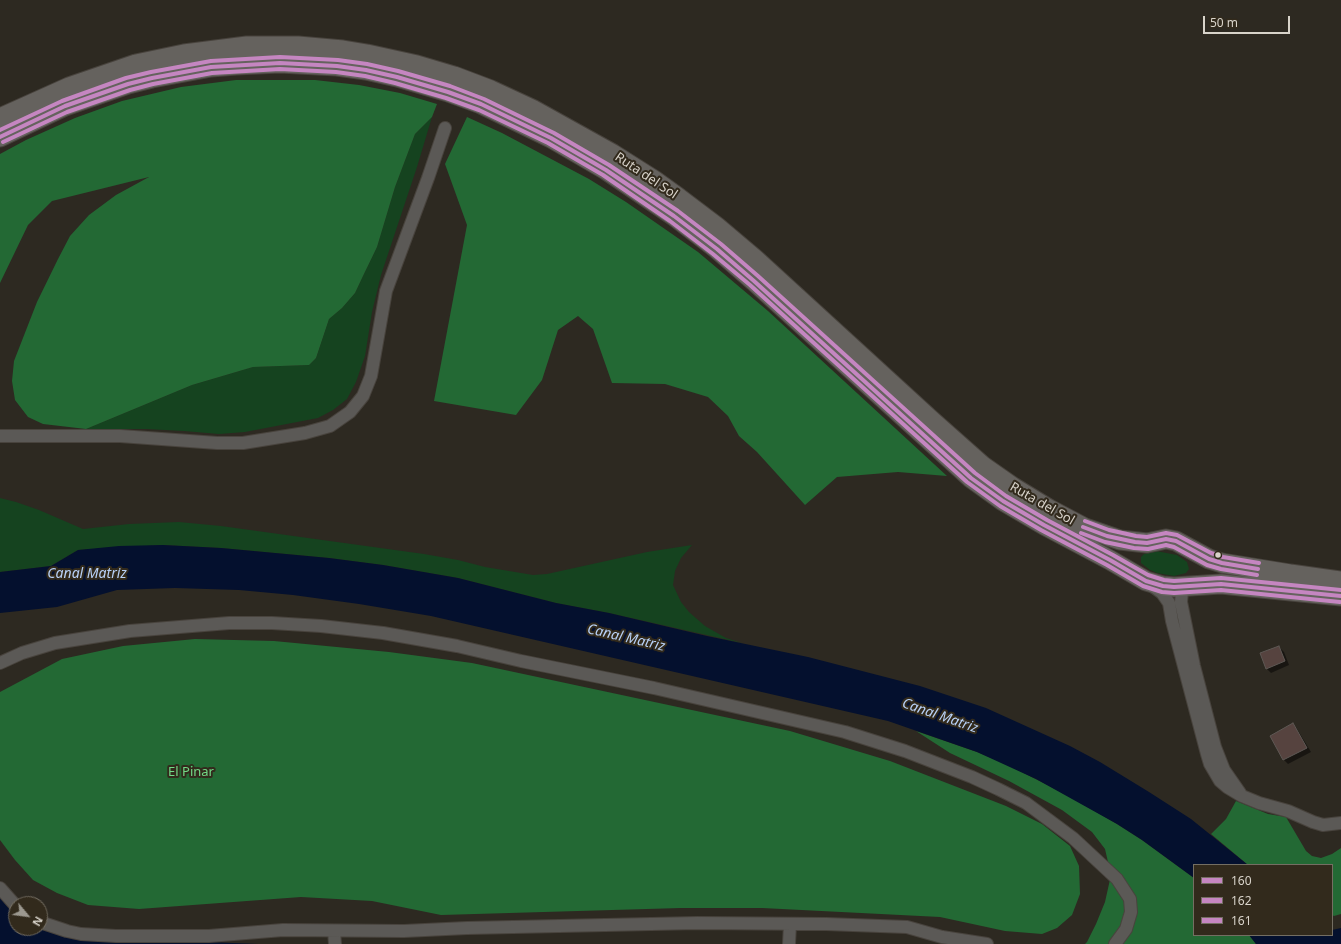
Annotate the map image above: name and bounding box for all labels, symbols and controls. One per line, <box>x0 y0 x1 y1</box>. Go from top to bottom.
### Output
scale bar <box>1205 8 1292 34</box>
text: 50 m <box>1210 14 1238 31</box>
street label: Ruta del Sol <box>612 149 680 203</box>
street label: Ruta del Sol <box>1007 479 1077 529</box>
unlabelled marker <box>1213 550 1223 560</box>
water label: Canal Matriz <box>47 566 127 582</box>
water label: Canal Matriz <box>585 621 667 655</box>
water label: Canal Matriz <box>900 695 980 737</box>
park label: El Pinar <box>168 764 214 780</box>
legend <box>1193 864 1333 936</box>
text: 160 <box>1231 872 1252 889</box>
text: 162 <box>1231 892 1252 909</box>
north arrow <box>8 896 48 936</box>
text: 161 <box>1231 912 1252 929</box>
text: N <box>29 914 47 929</box>

